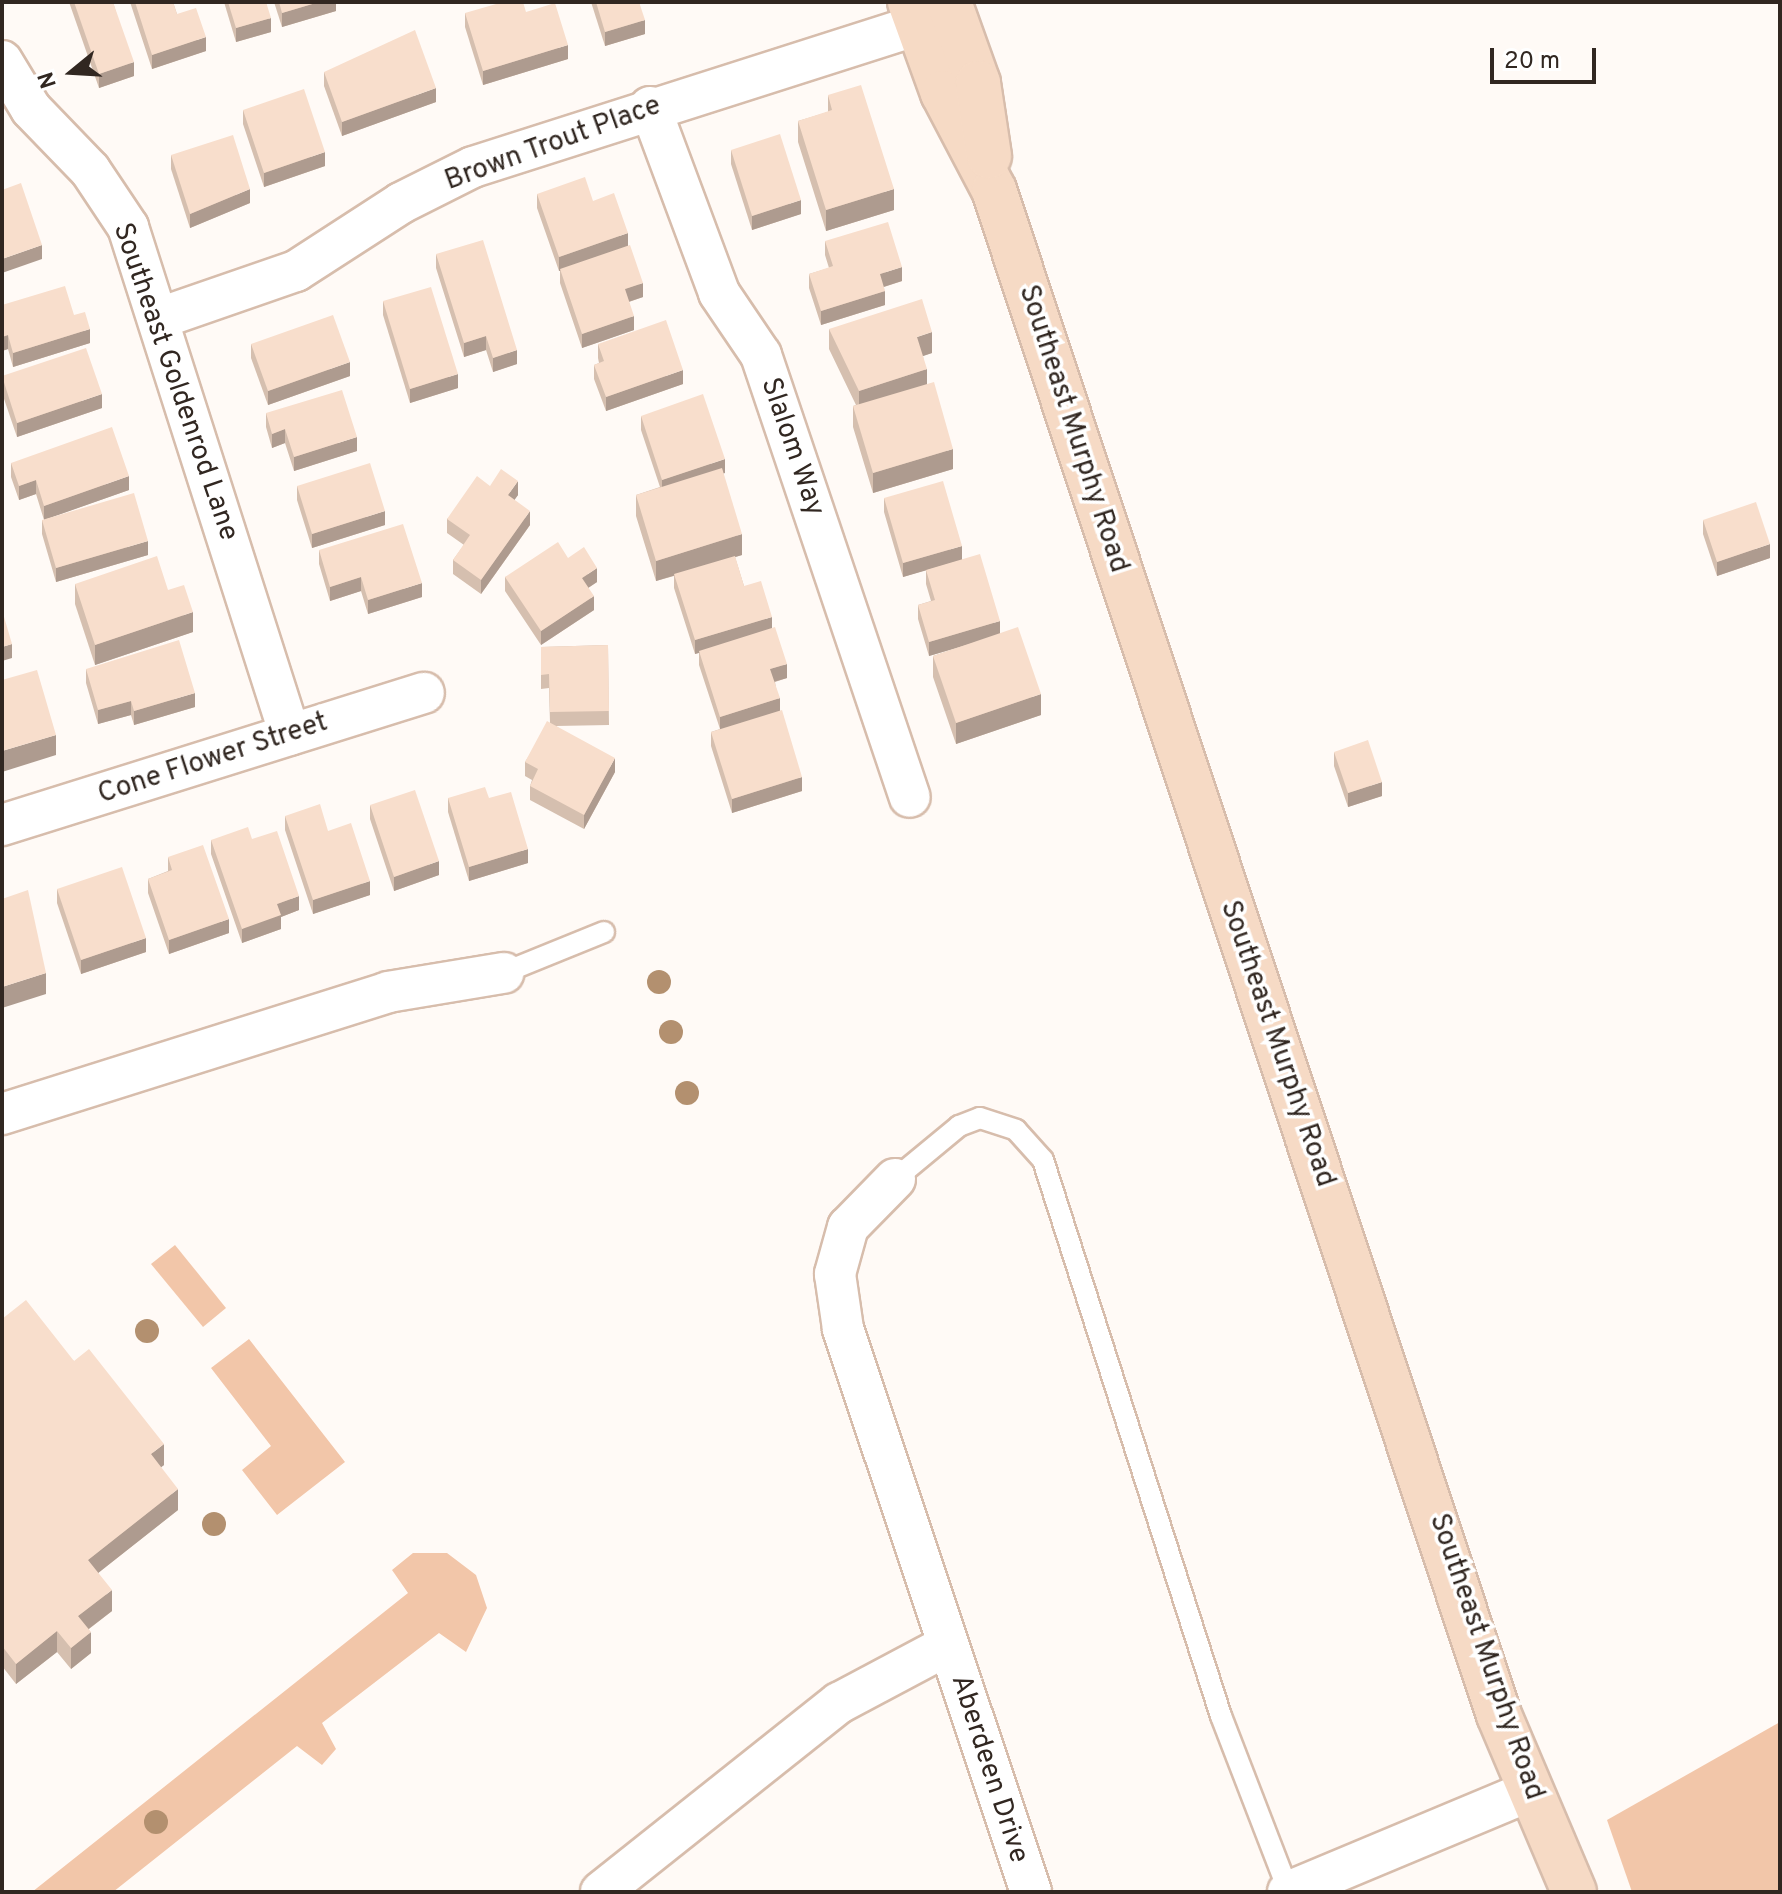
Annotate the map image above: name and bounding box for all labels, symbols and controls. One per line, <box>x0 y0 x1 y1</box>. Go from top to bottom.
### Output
north arrow <box>32 32 112 112</box>
scale bar <box>1494 32 1600 82</box>
text: 20 m <box>1504 47 1560 77</box>
text: N <box>33 68 64 91</box>
street label: Brown Trout Place <box>440 89 666 199</box>
street label: Southeast Goldenrod Lane <box>105 219 245 545</box>
street label: Southeast Murphy Road <box>1011 281 1135 577</box>
street label: Slalom Way <box>753 373 831 521</box>
street label: Cone Flower Street <box>94 706 332 812</box>
street label: Southeast Murphy Road <box>1212 896 1342 1192</box>
street label: Southeast Murphy Road <box>1421 1509 1551 1805</box>
street label: Aberdeen Drive <box>943 1671 1035 1867</box>

